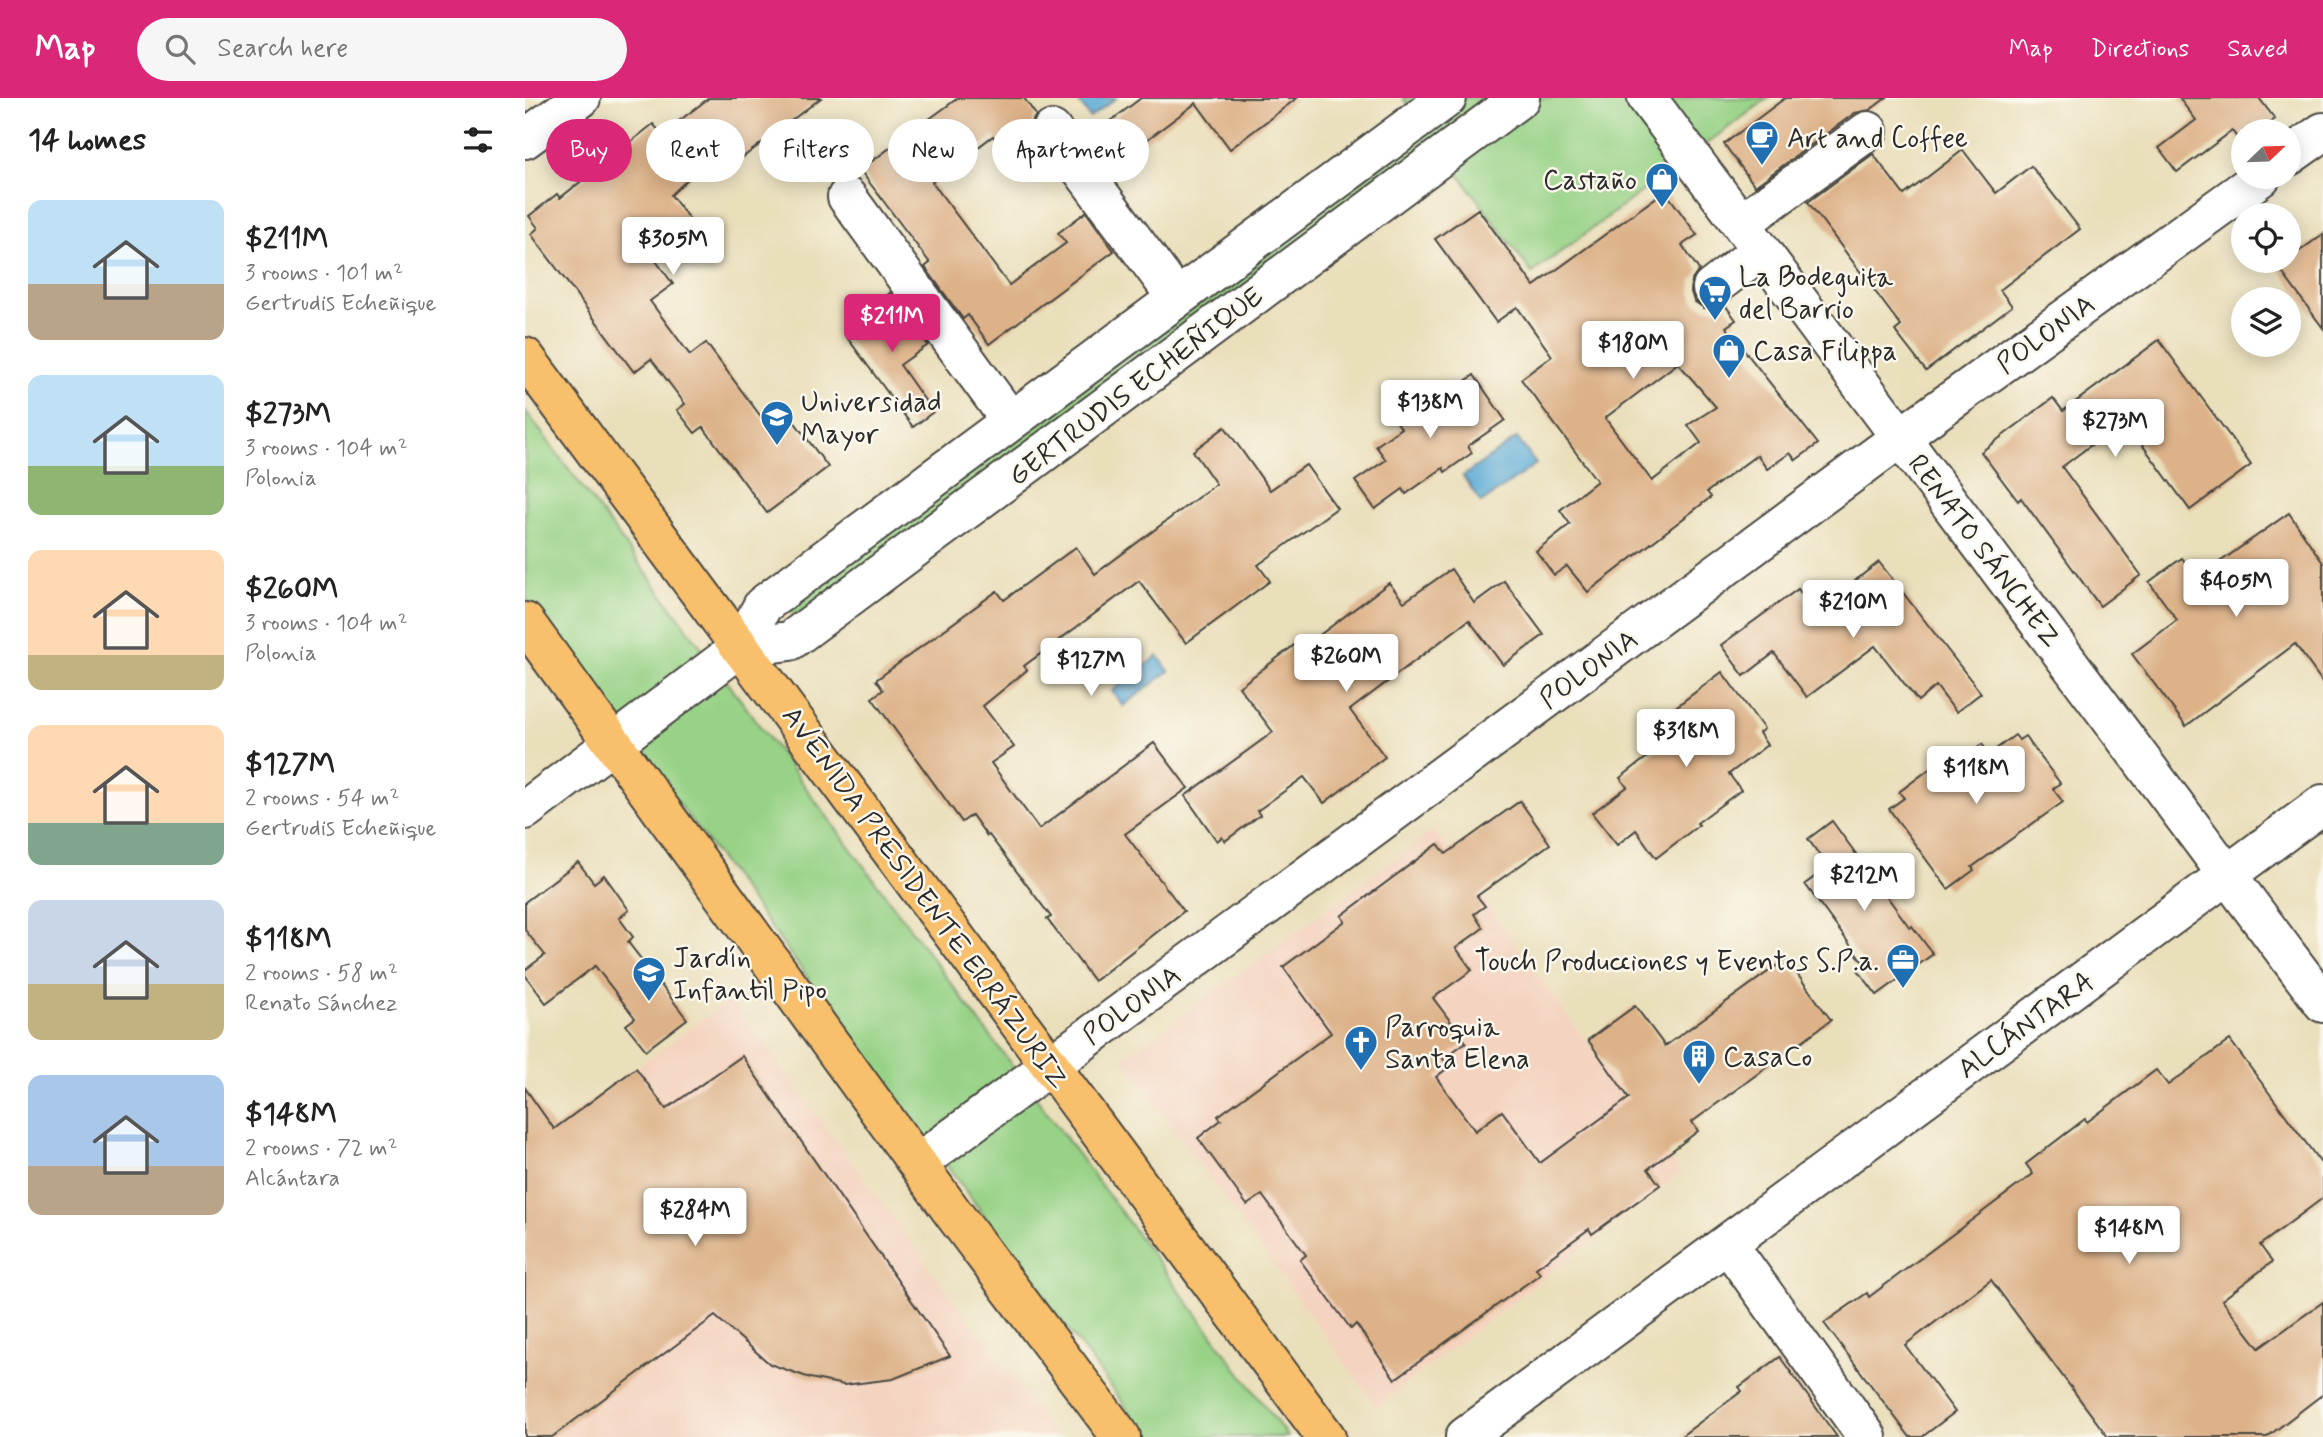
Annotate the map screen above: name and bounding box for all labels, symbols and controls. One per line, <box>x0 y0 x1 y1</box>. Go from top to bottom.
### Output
search box <box>137 18 627 81</box>
text: Map <box>35 27 95 71</box>
icon: search <box>161 30 199 68</box>
text: Search here <box>217 32 348 66</box>
text: Map <box>2009 34 2053 65</box>
text: Directions <box>2091 34 2189 65</box>
text: Saved <box>2227 34 2288 65</box>
cafe icon: Art and Coffee <box>1743 118 1781 167</box>
chip: Buy <box>546 119 632 182</box>
chip: Rent <box>646 119 745 182</box>
chip: Filters <box>759 119 874 182</box>
chip: New <box>888 119 978 182</box>
chip: Apartment <box>992 119 1149 182</box>
north arrow <box>2231 119 2301 189</box>
map controls <box>2231 119 2301 357</box>
text: 14 homes <box>28 121 146 160</box>
icon: filters <box>459 121 497 159</box>
place label: Art and Coffee <box>1787 121 1968 158</box>
shop icon: Castaño <box>1643 160 1681 209</box>
place label: Castaño <box>1543 163 1637 200</box>
button: locate <box>2231 203 2301 273</box>
pin: $305M <box>624 218 722 277</box>
text: $211M <box>245 220 328 259</box>
text: $305M <box>638 225 708 255</box>
icon: home <box>84 228 168 312</box>
text: 3 rooms · 101 m² <box>245 259 403 289</box>
place label: La Bodeguita del Barrio <box>1739 260 1893 329</box>
supermarket icon: La Bodeguita del Barrio <box>1696 273 1734 322</box>
street label: GERTRUDIS ECHEÑIQUE <box>1001 279 1272 495</box>
street label: POLONIA <box>1990 287 2103 383</box>
button: layers <box>2231 287 2301 357</box>
text: Gertrudis Echeñique <box>245 289 436 319</box>
pin: $211M <box>843 294 941 354</box>
text: $211M <box>860 302 924 332</box>
pin: $180M <box>1584 322 1682 381</box>
text: $180M <box>1598 329 1668 359</box>
shop icon: Casa Filippa <box>1710 331 1748 380</box>
place label: Casa Filippa <box>1753 334 1897 371</box>
pin: $138M <box>1381 380 1479 440</box>
place label: Universidad Mayor <box>801 385 942 454</box>
text: $138M <box>1397 388 1463 418</box>
text: $273M <box>245 395 331 434</box>
school or university icon: Universidad Mayor <box>758 398 796 447</box>
pin: $273M <box>2066 400 2164 459</box>
icon: home <box>84 403 168 487</box>
text: $273M <box>2082 407 2148 437</box>
text: 3 rooms · 104 m² <box>245 434 408 464</box>
street label: RENATO SÁNCHEZ <box>1898 447 2069 656</box>
text: Polonia <box>245 464 317 494</box>
pin: $405M <box>2187 560 2285 619</box>
text: $405M <box>2199 567 2273 597</box>
text: $260M <box>245 570 338 609</box>
icon: home <box>84 578 168 662</box>
pin: $210M <box>1804 580 1902 640</box>
text: $210M <box>1819 588 1887 618</box>
text: 3 rooms · 104 m² <box>245 609 408 639</box>
street label: POLONIA <box>1533 622 1646 718</box>
pin: $260M <box>1297 634 1395 694</box>
pin: $127M <box>1042 638 1140 698</box>
text: Polonia <box>245 639 317 669</box>
text: $260M <box>1310 642 1382 672</box>
text: $127M <box>1057 646 1125 676</box>
street label: AVENIDA PRESIDENTE ERRÁZURIZ <box>772 699 1076 1097</box>
pin: $318M <box>1637 710 1735 769</box>
text: $318M <box>1653 717 1719 747</box>
text: $127M <box>245 745 335 784</box>
pin: $118M <box>1927 746 2025 806</box>
icon: home <box>84 753 168 837</box>
text: $118M <box>1943 754 2009 784</box>
text: 2 rooms · 54 m² <box>245 784 399 814</box>
text: Gertrudis Echeñique <box>245 814 436 844</box>
pin: $212M <box>1815 854 1913 913</box>
text: $212M <box>1830 861 1898 891</box>
text: $118M <box>245 920 332 959</box>
icon: home <box>84 928 168 1012</box>
place label: Jardín Infantil Pipo <box>673 941 827 1010</box>
office icon: Touch Producciones y Eventos S.P.a. <box>1884 941 1922 990</box>
place label: Touch Producciones y Eventos S.P.a. <box>1474 944 1879 981</box>
school or university icon: Jardín Infantil Pipo <box>630 954 668 1003</box>
street label: POLONIA <box>1076 958 1189 1054</box>
text: 2 rooms · 58 m² <box>245 959 398 989</box>
street label: ALCÁNTARA <box>1950 963 2102 1088</box>
text: Renato Sánchez <box>245 989 398 1019</box>
place label: Parroquia Santa Elena <box>1385 1010 1530 1079</box>
church icon: Parroquia Santa Elena <box>1342 1023 1380 1072</box>
building icon: CasaCo <box>1680 1037 1718 1086</box>
place label: CasaCo <box>1723 1040 1812 1077</box>
text: $148M <box>245 1095 337 1134</box>
icon: home <box>84 1103 168 1187</box>
text: 2 rooms · 72 m² <box>245 1134 398 1164</box>
text: Alcántara <box>245 1164 340 1194</box>
pin: $284M <box>646 1188 744 1248</box>
text: $284M <box>659 1196 731 1226</box>
pin: $148M <box>2080 1206 2178 1266</box>
text: $148M <box>2094 1214 2164 1244</box>

